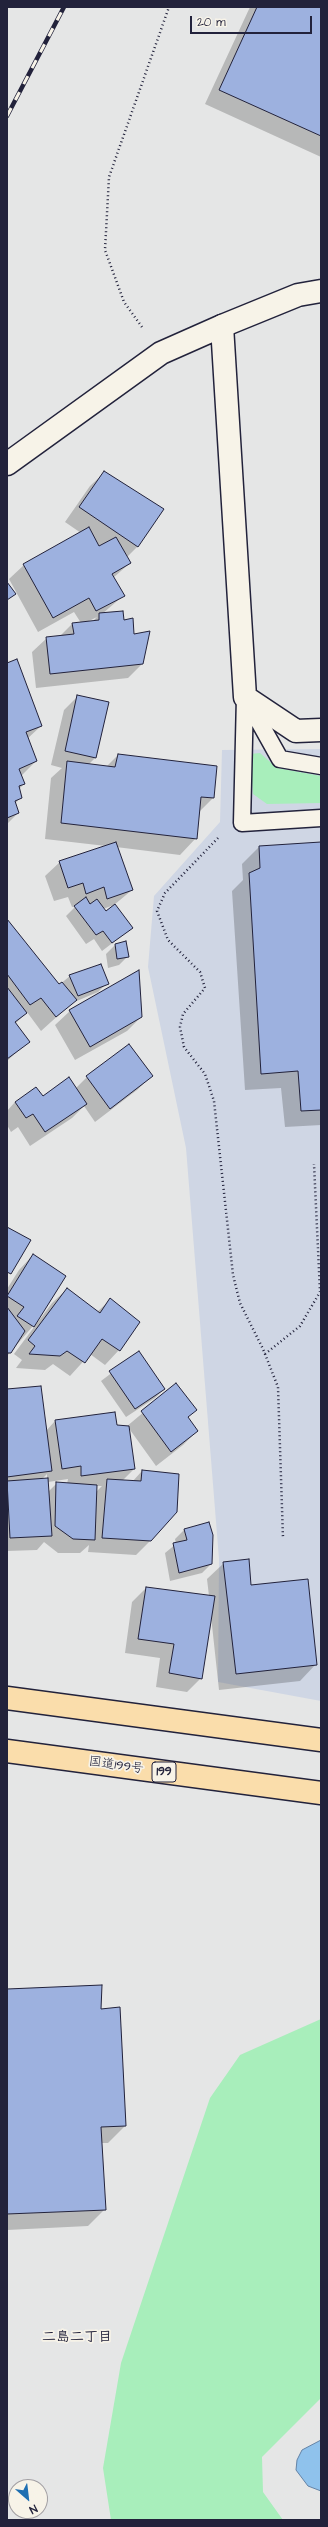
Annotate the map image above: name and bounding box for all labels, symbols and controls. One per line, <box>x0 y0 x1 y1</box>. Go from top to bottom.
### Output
scale bar <box>192 8 314 34</box>
text: 20 m <box>197 14 226 31</box>
street label: 国道199号 <box>87 1754 145 1778</box>
road number: 199 <box>152 1762 176 1782</box>
district label: 二島二丁目 <box>42 2330 112 2346</box>
north arrow <box>8 2479 48 2519</box>
text: N <box>27 2501 40 2517</box>

